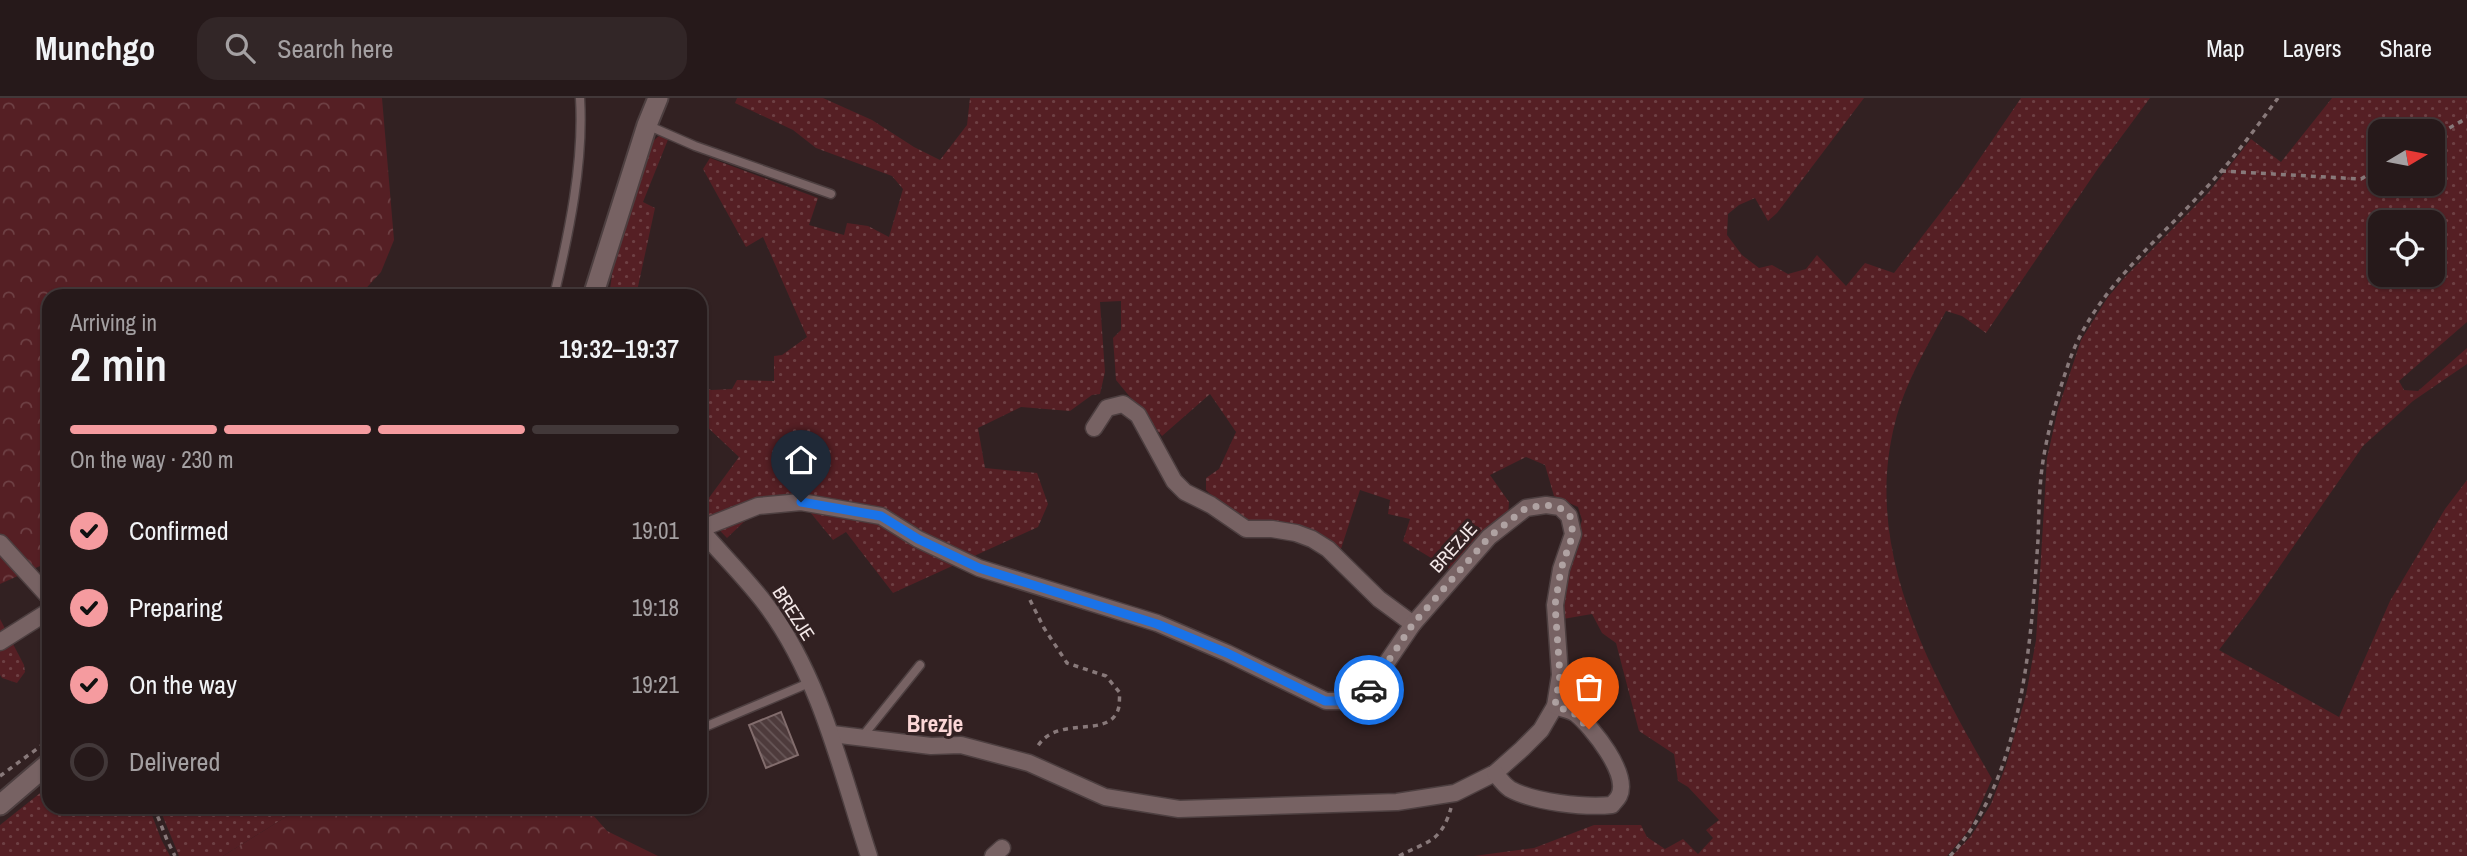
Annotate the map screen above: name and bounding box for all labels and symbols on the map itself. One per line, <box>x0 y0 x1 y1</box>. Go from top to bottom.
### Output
north arrow <box>2368 119 2445 196</box>
pin <box>771 430 831 502</box>
street label: BREZJE <box>1423 516 1483 578</box>
street label: BREZJE <box>767 581 821 645</box>
courier <box>1334 655 1404 725</box>
pin <box>1559 657 1619 729</box>
district label: Brezje <box>907 708 963 739</box>

